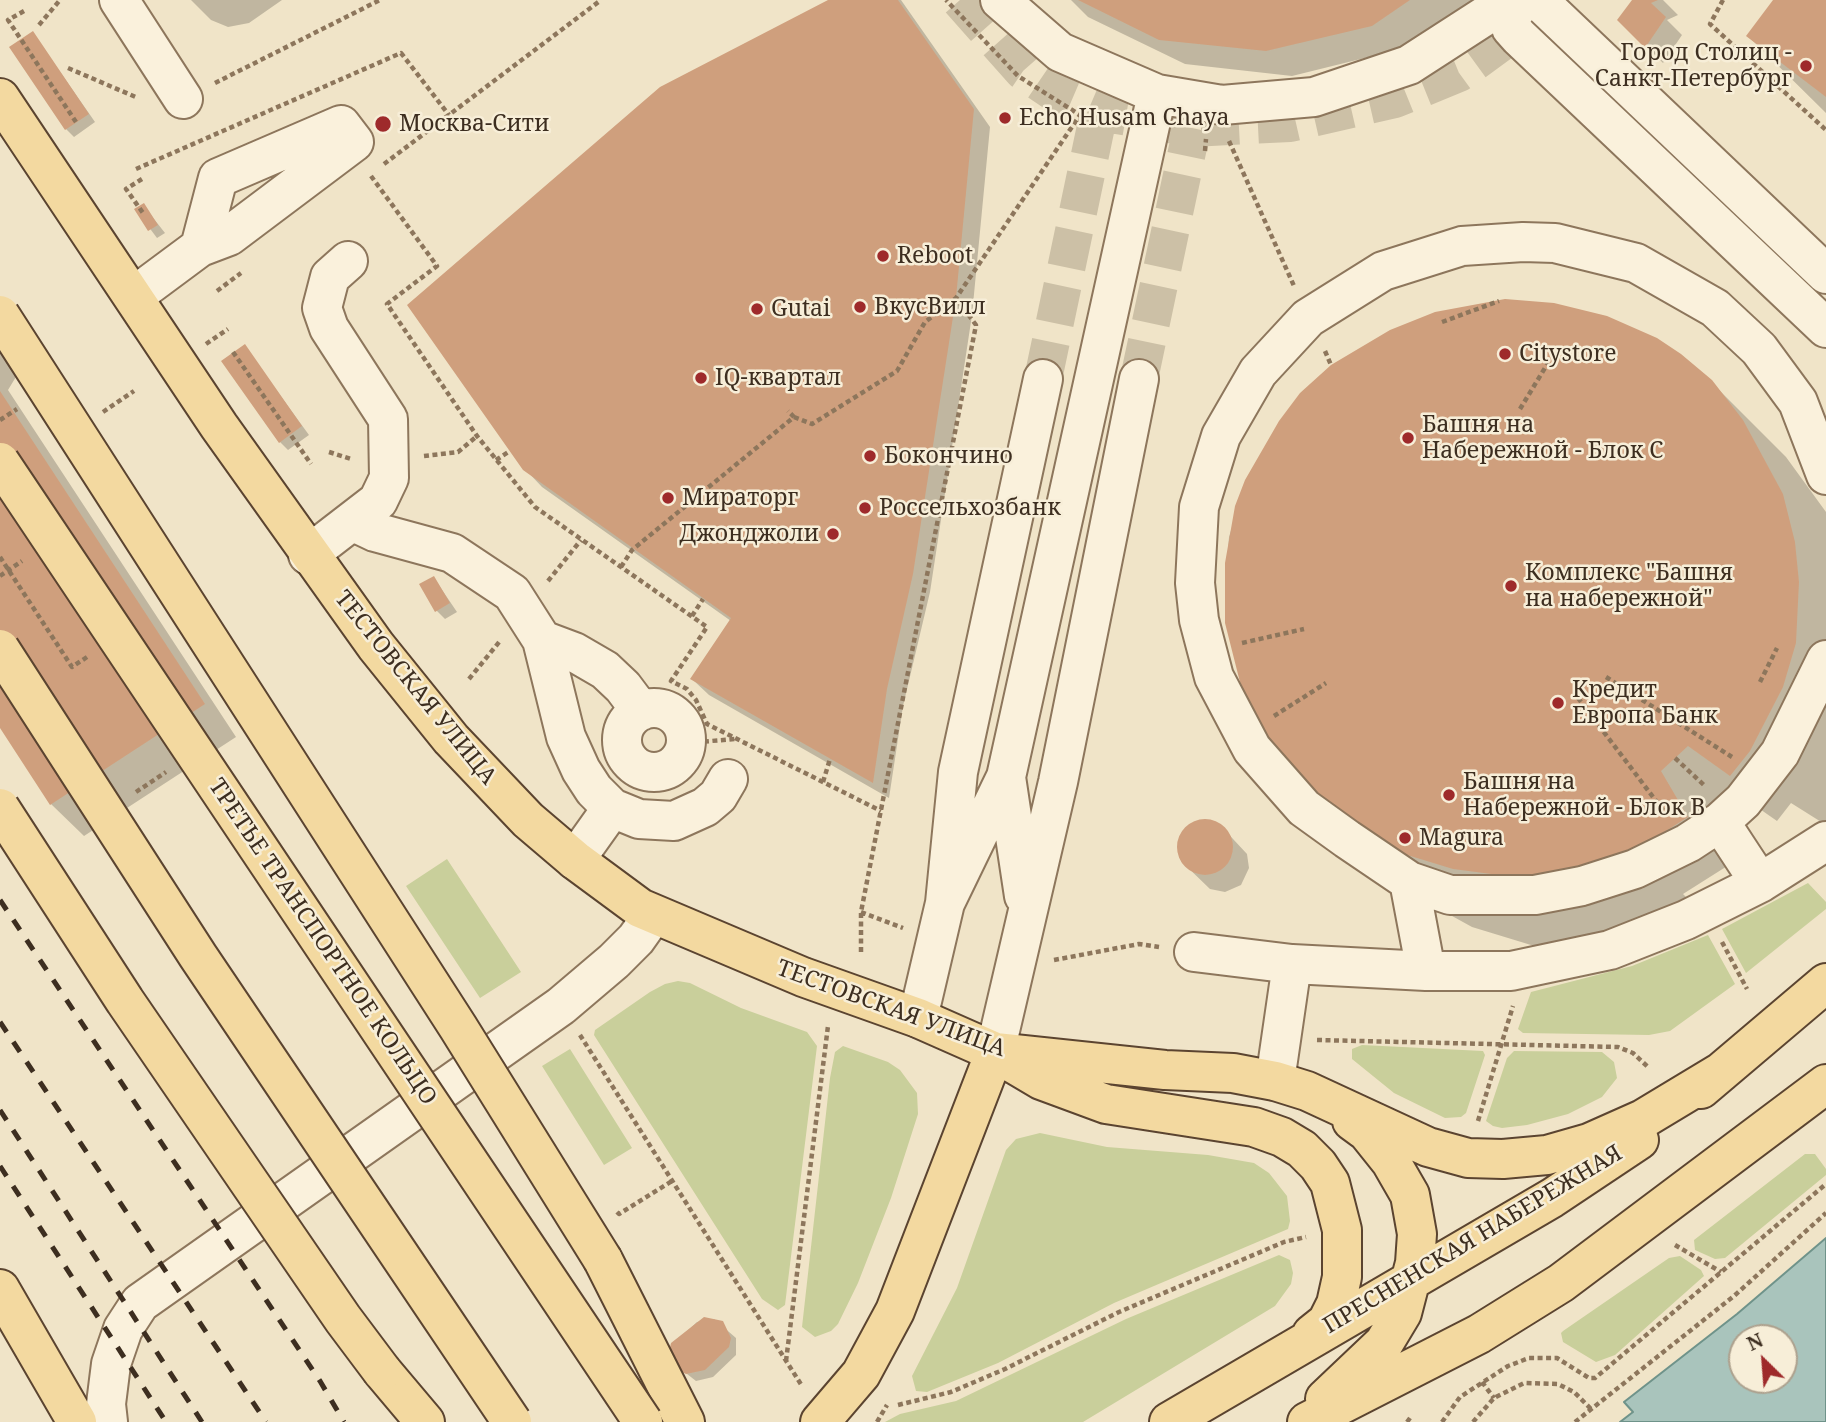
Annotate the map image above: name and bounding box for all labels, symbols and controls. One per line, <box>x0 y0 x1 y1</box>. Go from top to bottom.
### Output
place label: Город Столиц - Санкт-Петербург <box>1595 39 1792 93</box>
marker: Город Столиц - Санкт-Петербург <box>1798 58 1814 74</box>
place label: Echo Husam Chaya <box>1019 104 1230 132</box>
place label: Москва-Сити <box>399 110 549 138</box>
marker: Echo Husam Chaya <box>997 110 1013 126</box>
marker: Москва-Сити <box>373 114 393 134</box>
place label: Reboot <box>897 242 973 270</box>
marker: Reboot <box>875 248 891 264</box>
place label: ВкусВилл <box>874 293 986 321</box>
place label: Gutai <box>771 295 830 323</box>
marker: ВкусВилл <box>852 299 868 315</box>
marker: Gutai <box>749 301 765 317</box>
place label: Citystore <box>1519 340 1616 368</box>
marker: Citystore <box>1497 346 1513 362</box>
place label: IQ-квартал <box>715 364 841 392</box>
marker: IQ-квартал <box>693 370 709 386</box>
place label: Башня на Набережной - Блок С <box>1422 411 1663 465</box>
marker: Башня на Набережной - Блок С <box>1400 430 1416 446</box>
place label: Бокончино <box>884 442 1013 470</box>
marker: Бокончино <box>862 448 878 464</box>
place label: Мираторг <box>682 484 798 512</box>
marker: Мираторг <box>660 490 676 506</box>
place label: Россельхозбанк <box>879 494 1061 522</box>
marker: Россельхозбанк <box>857 500 873 516</box>
place label: Джонджоли <box>679 520 819 548</box>
marker: Джонджоли <box>825 526 841 542</box>
place label: Комплекс "Башня на набережной" <box>1525 559 1733 613</box>
marker: Комплекс "Башня на набережной" <box>1503 578 1519 594</box>
street label: ТЕСТОВСКАЯ УЛИЦА <box>328 585 502 791</box>
place label: Кредит Европа Банк <box>1572 676 1718 730</box>
marker: Кредит Европа Банк <box>1550 695 1566 711</box>
place label: Башня на Набережной - Блок В <box>1463 768 1705 822</box>
street label: ТРЕТЬЕ ТРАНСПОРТНОЕ КОЛЬЦО <box>202 774 442 1110</box>
marker: Башня на Набережной - Блок В <box>1441 787 1457 803</box>
place label: Magura <box>1419 824 1504 852</box>
marker: Magura <box>1397 830 1413 846</box>
street label: ТЕСТОВСКАЯ УЛИЦА <box>773 955 1009 1063</box>
street label: ПРЕСНЕНСКАЯ НАБЕРЕЖНАЯ <box>1319 1140 1627 1340</box>
north arrow <box>1728 1324 1798 1394</box>
text: N <box>1743 1327 1767 1357</box>

